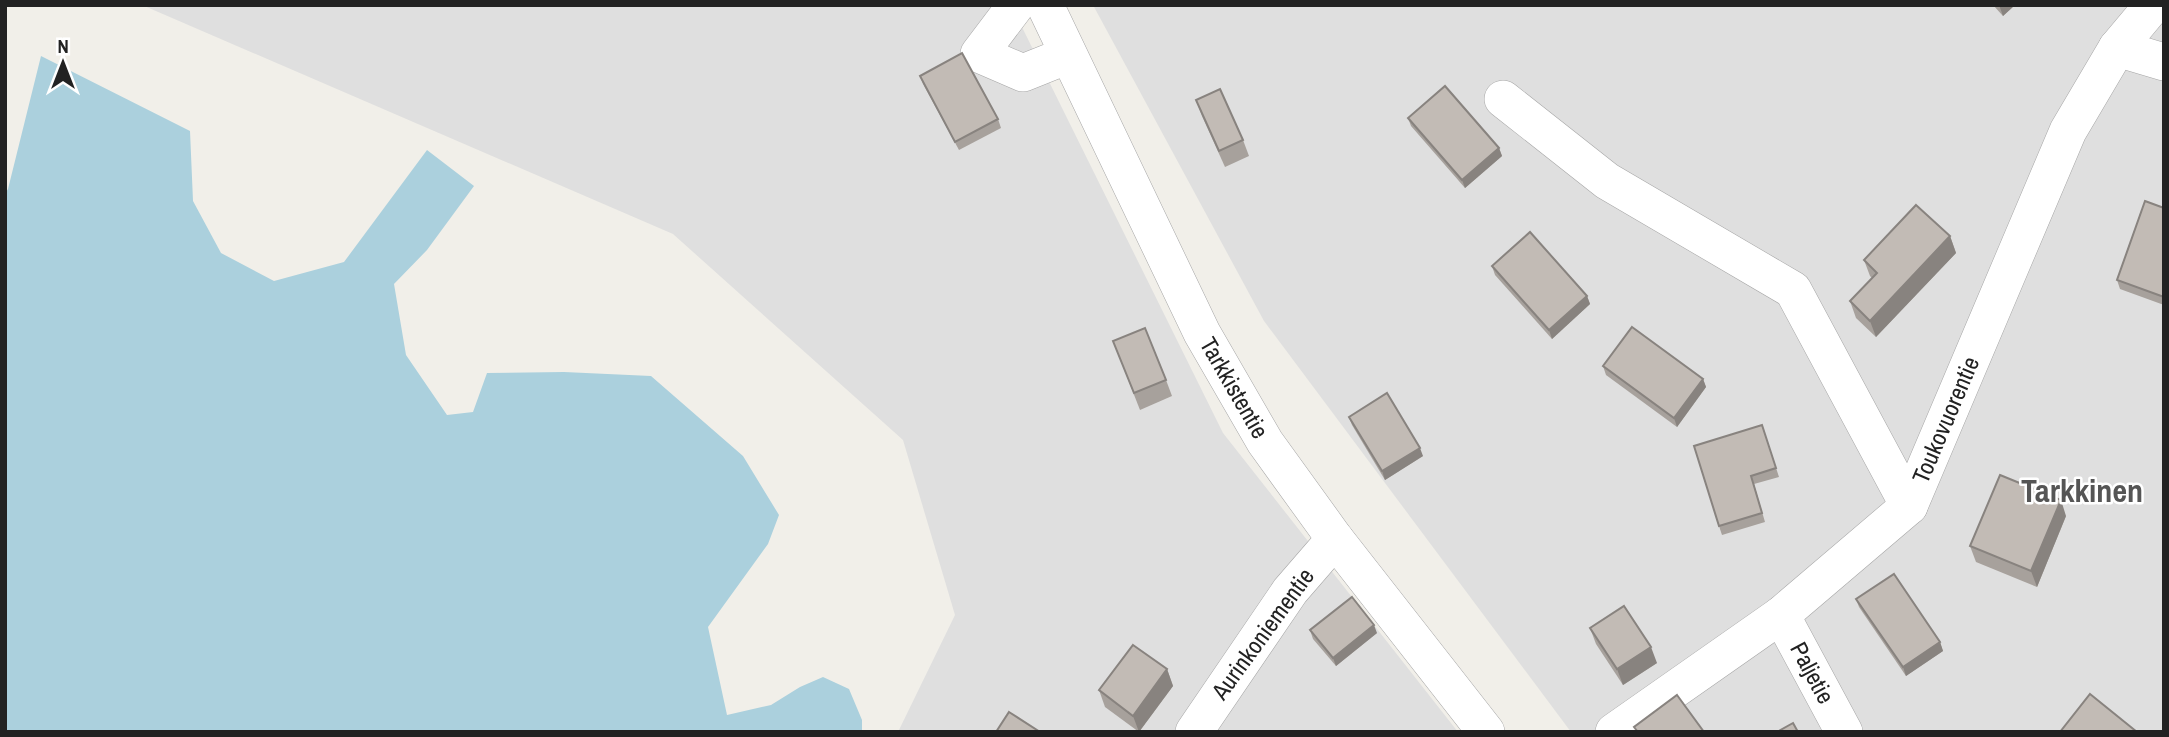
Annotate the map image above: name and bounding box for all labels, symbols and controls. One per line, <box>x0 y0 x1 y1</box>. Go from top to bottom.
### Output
north arrow <box>28 28 98 98</box>
text: N <box>57 33 69 59</box>
street label: Tarkkistentie <box>1193 331 1277 444</box>
street label: Toukovuorentie <box>1904 351 1986 488</box>
district label: Tarkkinen <box>2021 469 2143 512</box>
street label: Aurinkoniementie <box>1203 561 1321 706</box>
street label: Paljetie <box>1783 636 1842 709</box>

